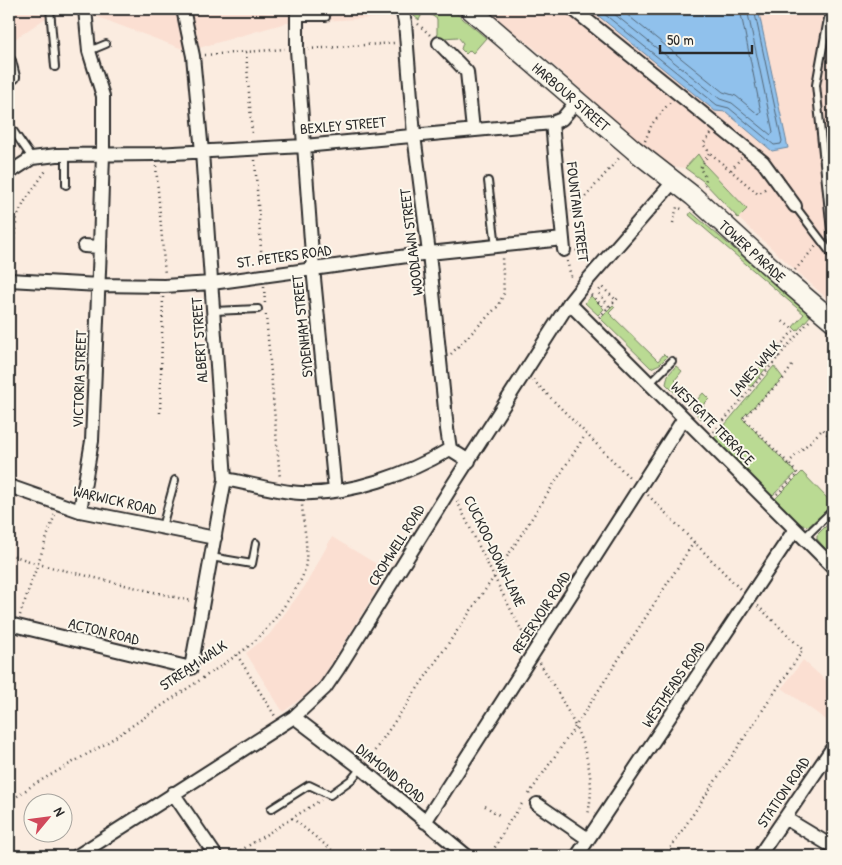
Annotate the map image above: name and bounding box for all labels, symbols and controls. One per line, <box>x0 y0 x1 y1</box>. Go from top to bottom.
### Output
scale bar <box>660 22 752 54</box>
text: 50 m <box>667 29 694 50</box>
street label: HARBOUR STREET <box>528 57 616 136</box>
street label: BEXLEY STREET <box>299 111 388 139</box>
street label: FOUNTAIN STREET <box>561 160 595 264</box>
street label: WOODLAWN STREET <box>394 186 428 297</box>
street label: TOWER PARADE <box>715 214 791 287</box>
street label: ST. PETERS ROAD <box>236 239 333 273</box>
street label: SYDENHAM STREET <box>286 273 318 378</box>
street label: ALBERT STREET <box>185 296 212 383</box>
street label: VICTORIA STREET <box>67 329 91 428</box>
street label: LANES WALK <box>725 335 785 400</box>
street label: WESTGATE TERRACE <box>666 376 760 470</box>
street label: WARWICK ROAD <box>71 480 160 520</box>
street label: CUCKOO-DOWN-LANE <box>459 492 531 611</box>
street label: CROMWELL ROAD <box>363 500 430 590</box>
street label: RESERVOIR ROAD <box>507 566 576 657</box>
street label: ACTON ROAD <box>67 612 142 650</box>
street label: STREAM WALK <box>155 635 231 695</box>
street label: WESTMEADS ROAD <box>636 636 710 731</box>
street label: DIAMOND ROAD <box>352 739 431 808</box>
street label: STATION ROAD <box>752 752 815 832</box>
north arrow <box>22 792 72 842</box>
text: N <box>50 804 70 820</box>

